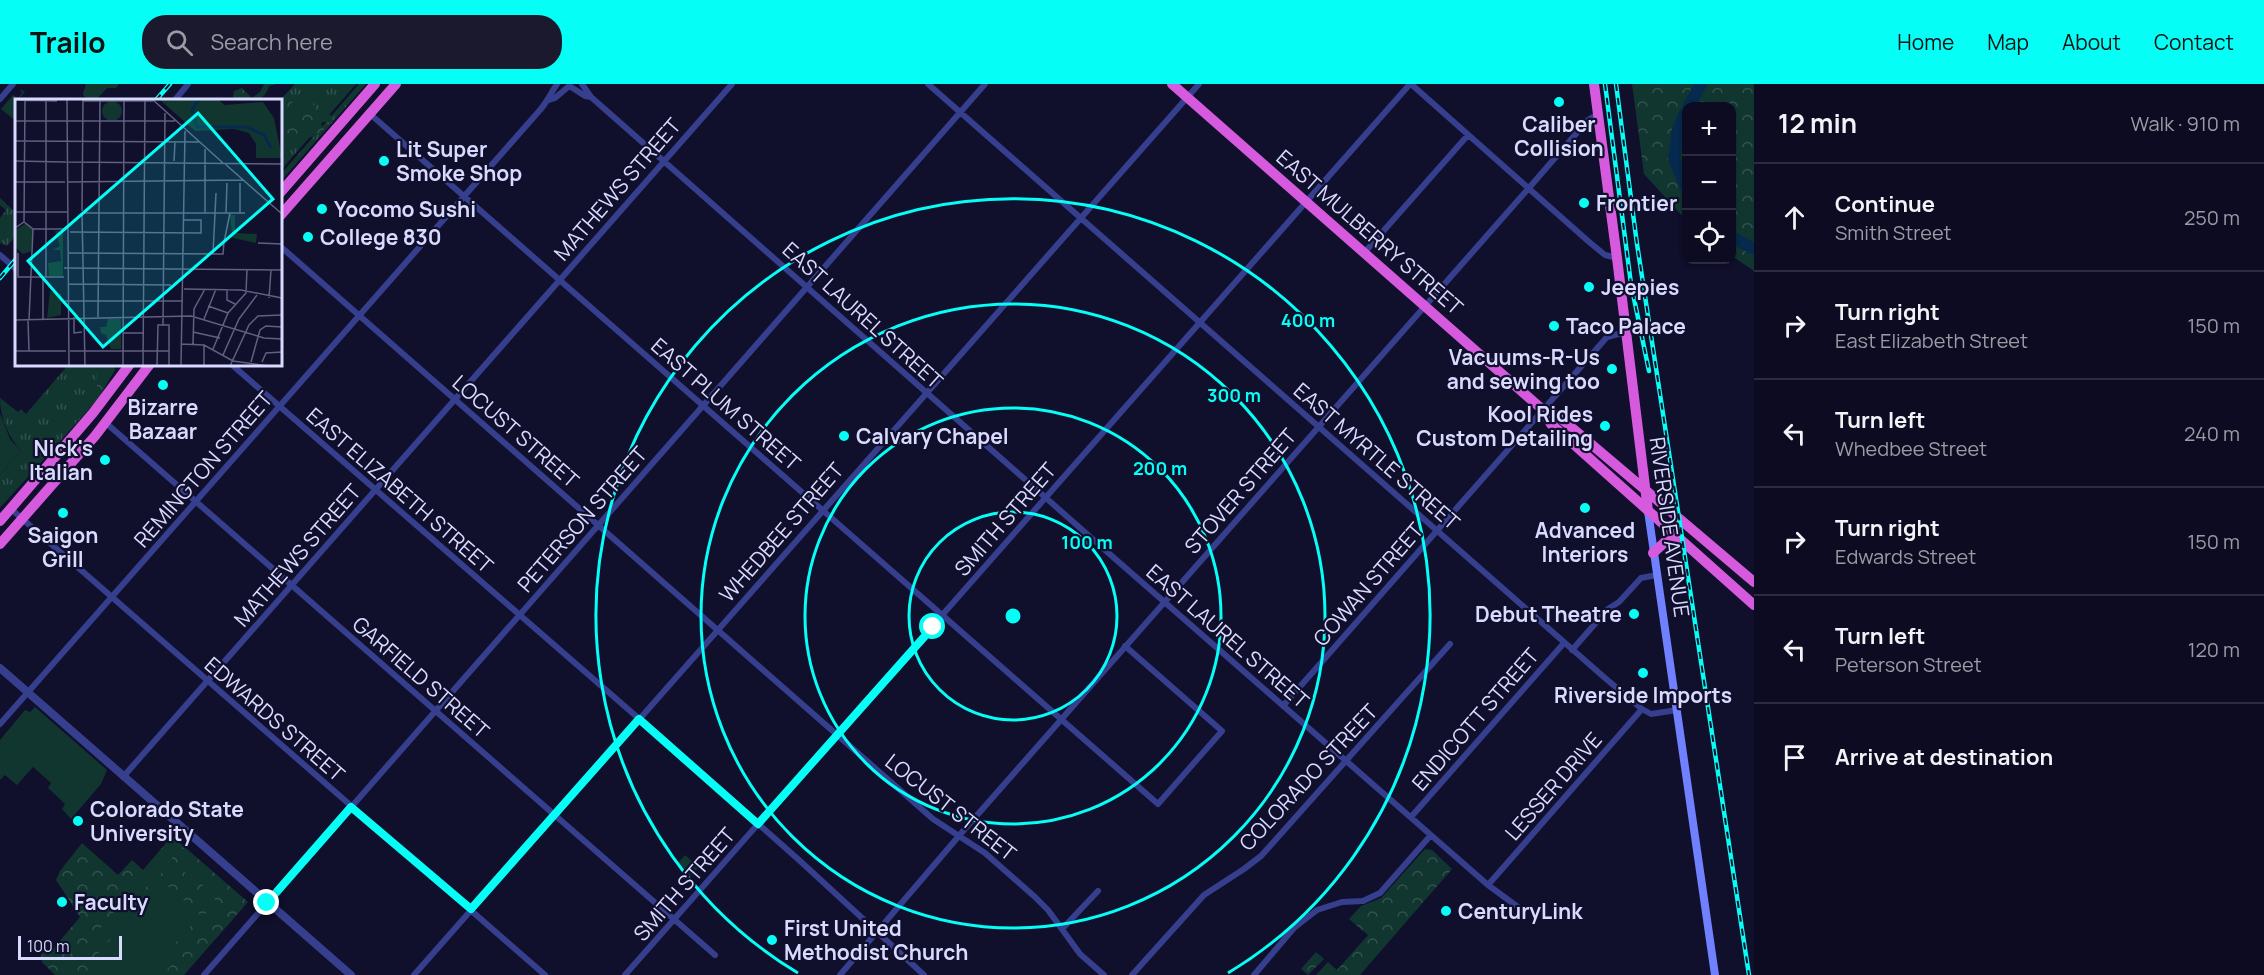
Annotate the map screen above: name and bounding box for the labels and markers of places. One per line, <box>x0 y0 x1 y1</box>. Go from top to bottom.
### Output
marker: Caliber Collision <box>1552 95 1566 109</box>
place label: Caliber Collision <box>1514 110 1604 162</box>
place label: Lit Super Smoke Shop <box>396 135 522 187</box>
marker: Lit Super Smoke Shop <box>377 154 391 168</box>
place label: Frontier <box>1596 189 1677 217</box>
place label: Yocomo Sushi <box>334 195 476 223</box>
marker: Frontier <box>1577 196 1591 210</box>
marker: Yocomo Sushi <box>315 202 329 216</box>
place label: College 830 <box>320 223 442 251</box>
marker: College 830 <box>301 230 315 244</box>
place label: Jeepies <box>1601 273 1679 301</box>
marker: Jeepies <box>1582 280 1596 294</box>
place label: Taco Palace <box>1566 312 1686 340</box>
marker: Taco Palace <box>1547 319 1561 333</box>
place label: Vacuums-R-Us and sewing too <box>1447 343 1600 395</box>
marker: Vacuums-R-Us and sewing too <box>1605 362 1619 376</box>
marker: Bizarre Bazaar <box>156 378 170 392</box>
place label: Bizarre Bazaar <box>127 393 199 445</box>
place label: Kool Rides Custom Detailing <box>1416 400 1593 452</box>
marker: Kool Rides Custom Detailing <box>1598 419 1612 433</box>
place label: Calvary Chapel <box>856 422 1009 450</box>
marker: Calvary Chapel <box>837 429 851 443</box>
place label: Nick's Italian <box>29 434 93 486</box>
marker: Nick's Italian <box>98 453 112 467</box>
marker: Advanced Interiors <box>1578 501 1592 515</box>
marker: Saigon Grill <box>56 506 70 520</box>
place label: Advanced Interiors <box>1535 516 1635 568</box>
place label: Saigon Grill <box>28 521 98 573</box>
place label: Debut Theatre <box>1475 600 1622 628</box>
centre of rings <box>1003 606 1023 626</box>
marker: Debut Theatre <box>1627 607 1641 621</box>
marker: Riverside Imports <box>1636 666 1650 680</box>
place label: Riverside Imports <box>1554 681 1732 709</box>
place label: Colorado State University <box>90 795 244 847</box>
marker: Colorado State University <box>71 814 85 828</box>
place label: Faculty <box>74 888 149 916</box>
marker: Faculty <box>55 895 69 909</box>
place label: CenturyLink <box>1458 897 1583 925</box>
marker: CenturyLink <box>1439 904 1453 918</box>
place label: First United Methodist Church <box>784 914 968 966</box>
marker: First United Methodist Church <box>765 933 779 947</box>

